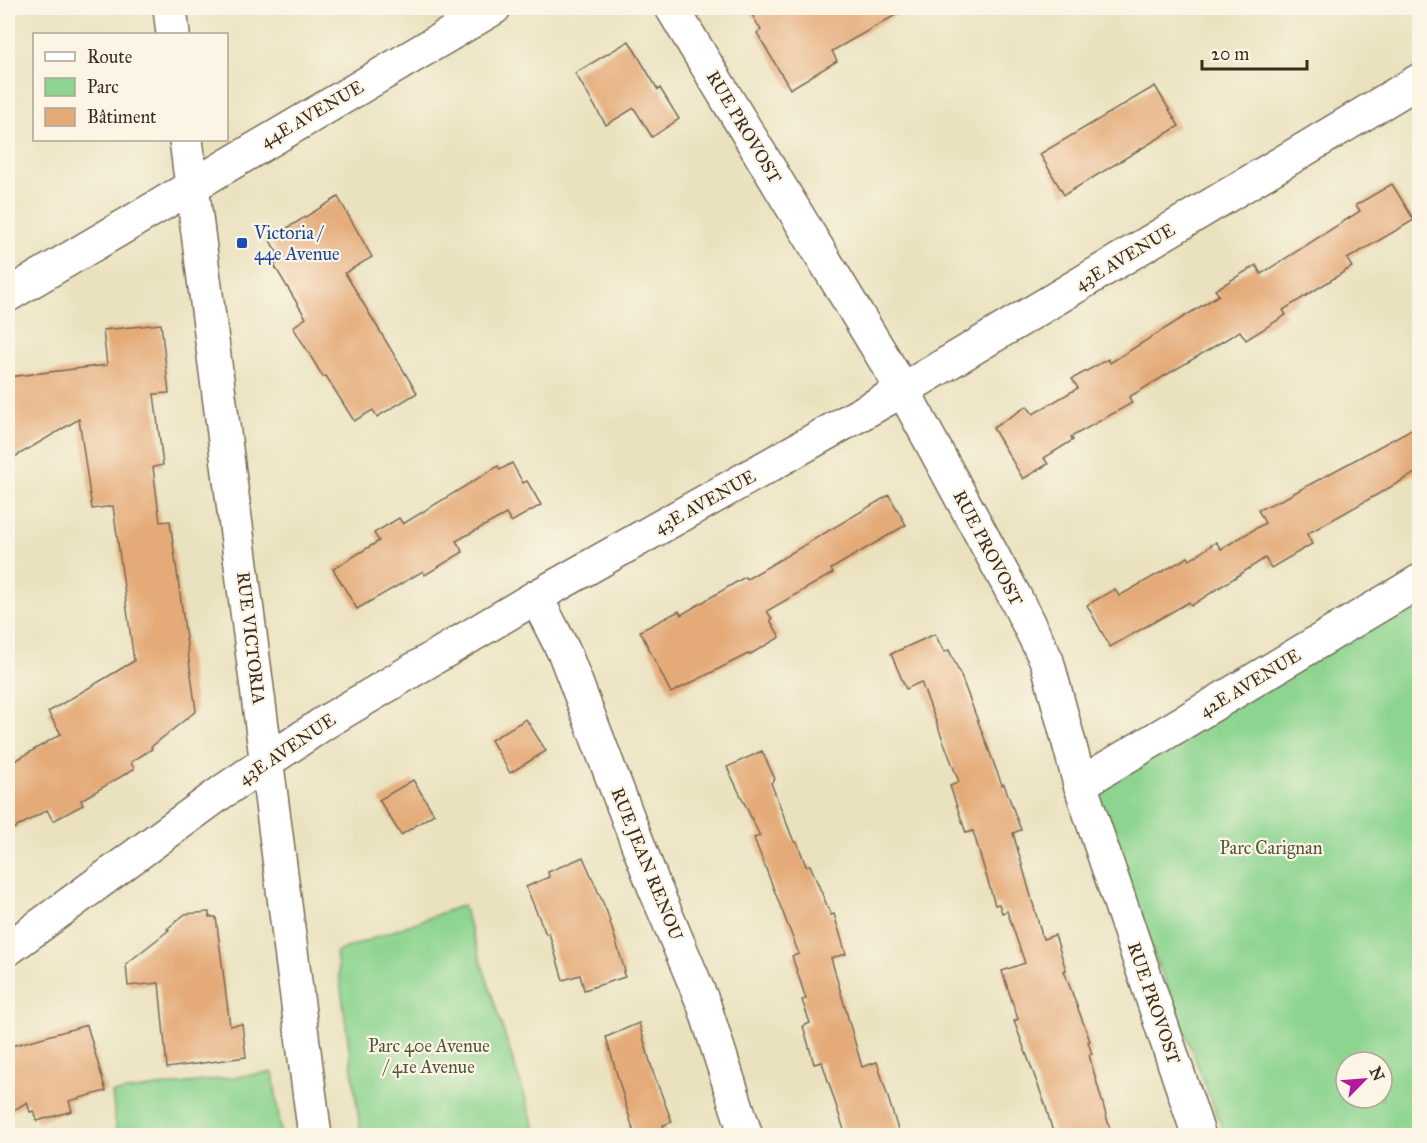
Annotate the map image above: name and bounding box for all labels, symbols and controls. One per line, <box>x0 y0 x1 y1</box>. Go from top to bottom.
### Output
legend <box>33 33 228 141</box>
scale bar <box>1202 33 1307 71</box>
text: 20 m <box>1211 43 1249 65</box>
text: Route <box>87 46 132 68</box>
street label: RUE PROVOST <box>702 67 786 187</box>
text: Parc <box>87 76 119 98</box>
street label: 44E AVENUE <box>257 76 368 152</box>
text: Bâtiment <box>87 106 157 128</box>
street label: 43E AVENUE <box>1071 219 1179 295</box>
place label: Victoria / 44e Avenue <box>253 222 339 265</box>
marker: Victoria / 44e Avenue <box>235 236 249 250</box>
street label: 43E AVENUE <box>650 465 760 539</box>
street label: RUE PROVOST <box>948 487 1028 609</box>
street label: RUE VICTORIA <box>232 570 270 706</box>
street label: 42E AVENUE <box>1195 644 1305 722</box>
street label: 43E AVENUE <box>234 708 340 790</box>
street label: RUE JEAN RENOU <box>605 784 688 945</box>
park label: Parc Carignan <box>1220 837 1323 860</box>
street label: RUE PROVOST <box>1123 939 1185 1067</box>
park label: Parc 40e Avenue / 41e Avenue <box>368 1035 490 1078</box>
north arrow <box>1334 1050 1394 1110</box>
text: N <box>1366 1064 1389 1084</box>

